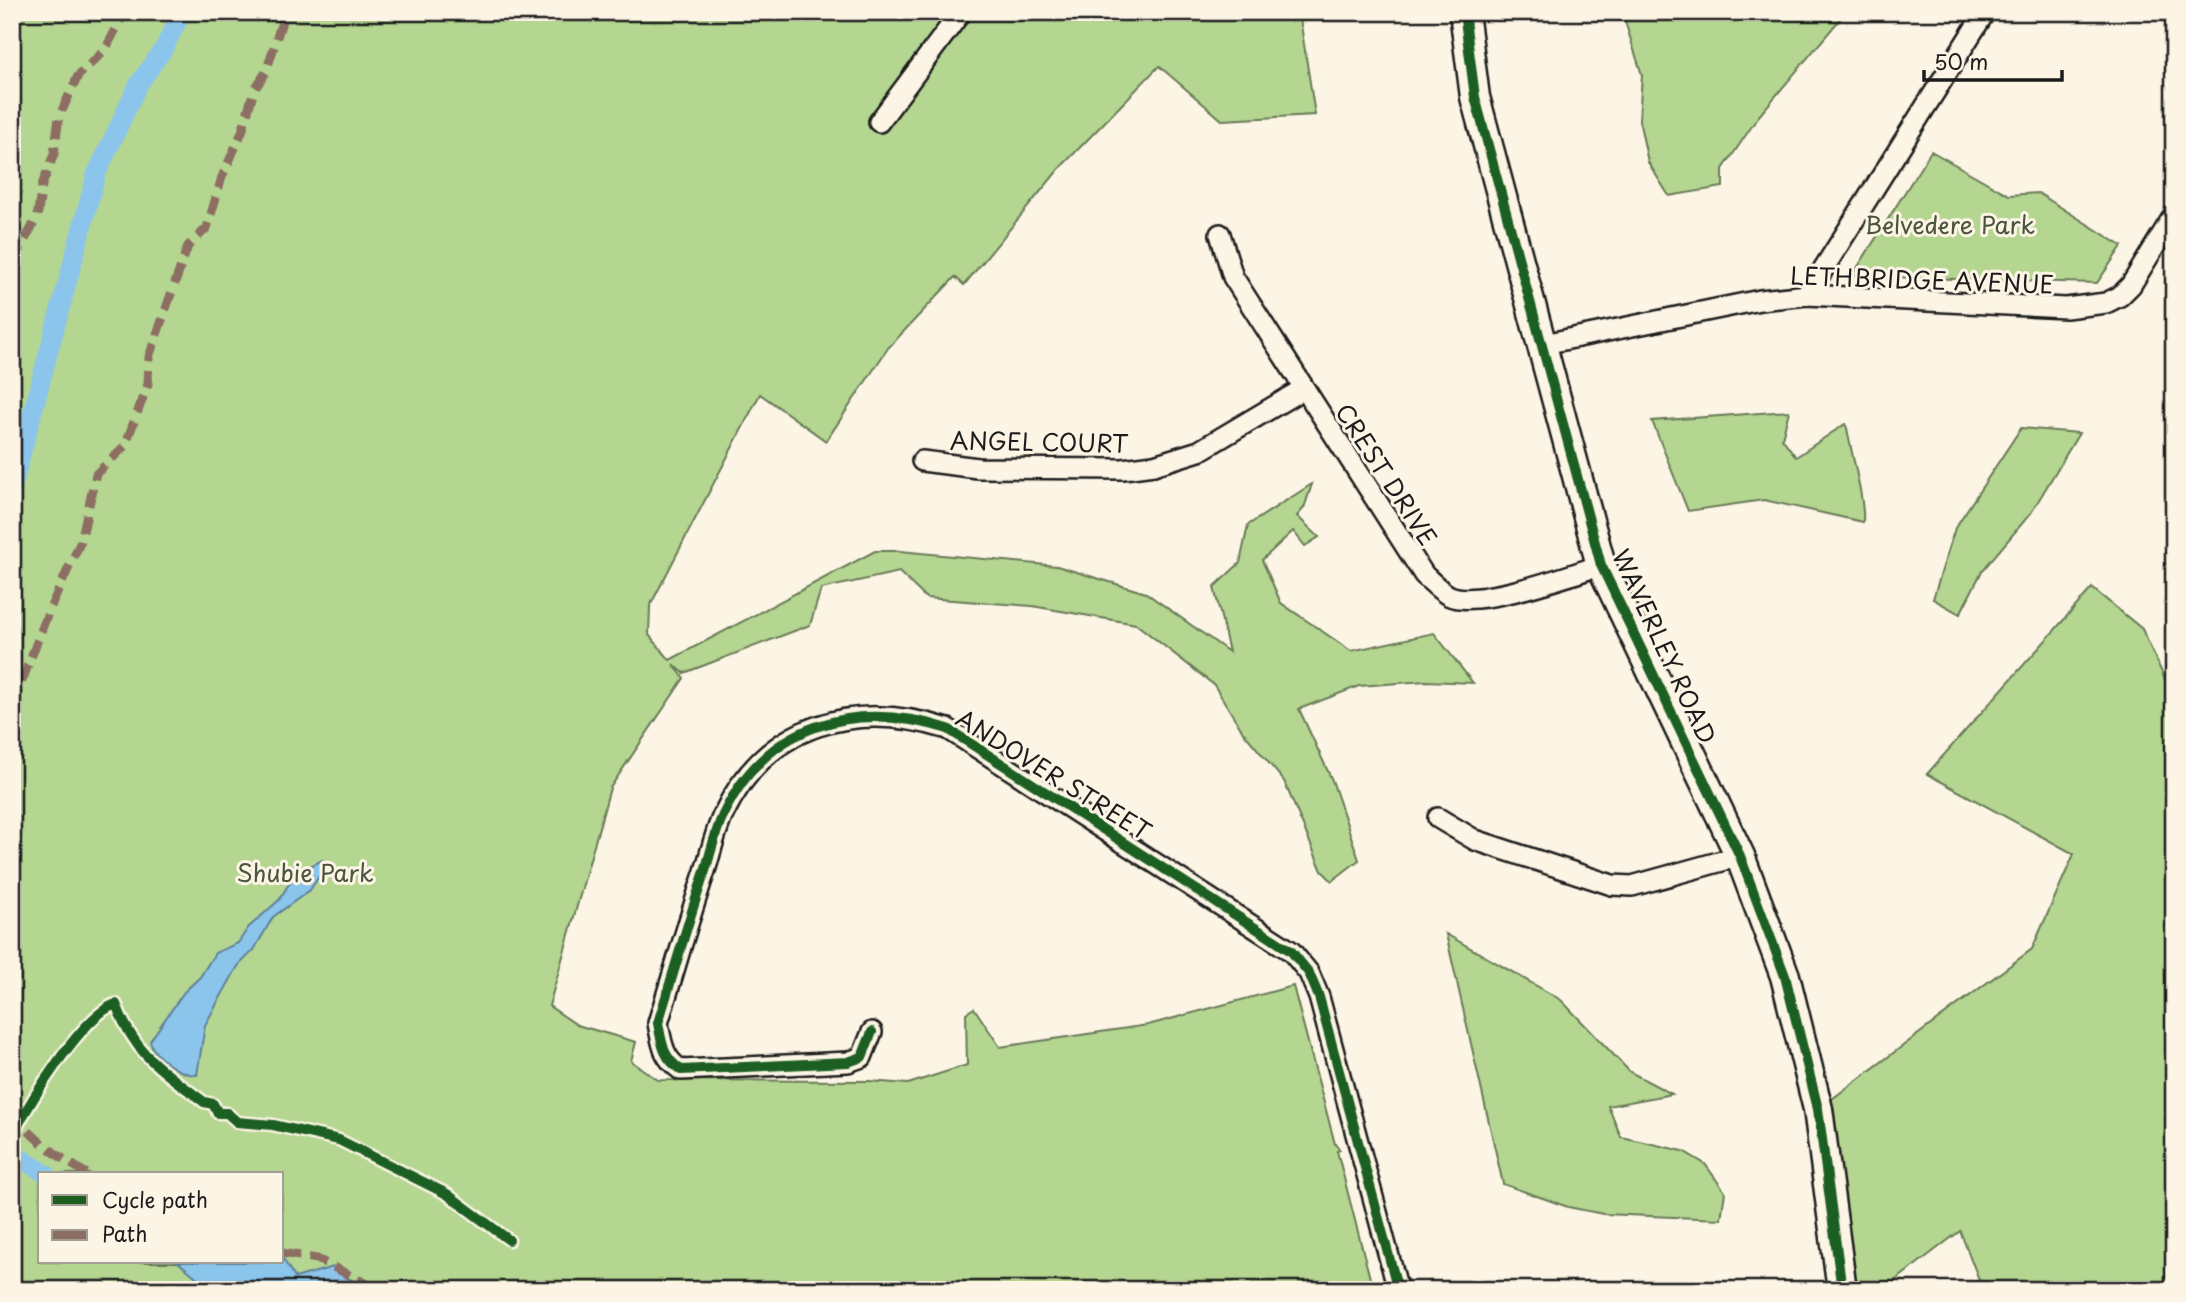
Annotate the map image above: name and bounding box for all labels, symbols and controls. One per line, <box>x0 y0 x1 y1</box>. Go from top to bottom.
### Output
scale bar <box>1924 38 2062 82</box>
text: 50 m <box>1934 45 1988 77</box>
park label: Belvedere Park <box>1865 206 2035 242</box>
street label: LETHBRIDGE AVENUE <box>1789 256 2055 302</box>
street label: CREST DRIVE <box>1327 396 1447 552</box>
street label: ANGEL COURT <box>950 421 1129 461</box>
street label: WAVERLEY ROAD <box>1604 543 1726 749</box>
street label: ANDOVER STREET <box>950 699 1159 849</box>
park label: Shubie Park <box>236 854 374 890</box>
legend <box>38 1172 284 1264</box>
text: Cycle path <box>102 1183 208 1215</box>
text: Path <box>102 1217 147 1249</box>

